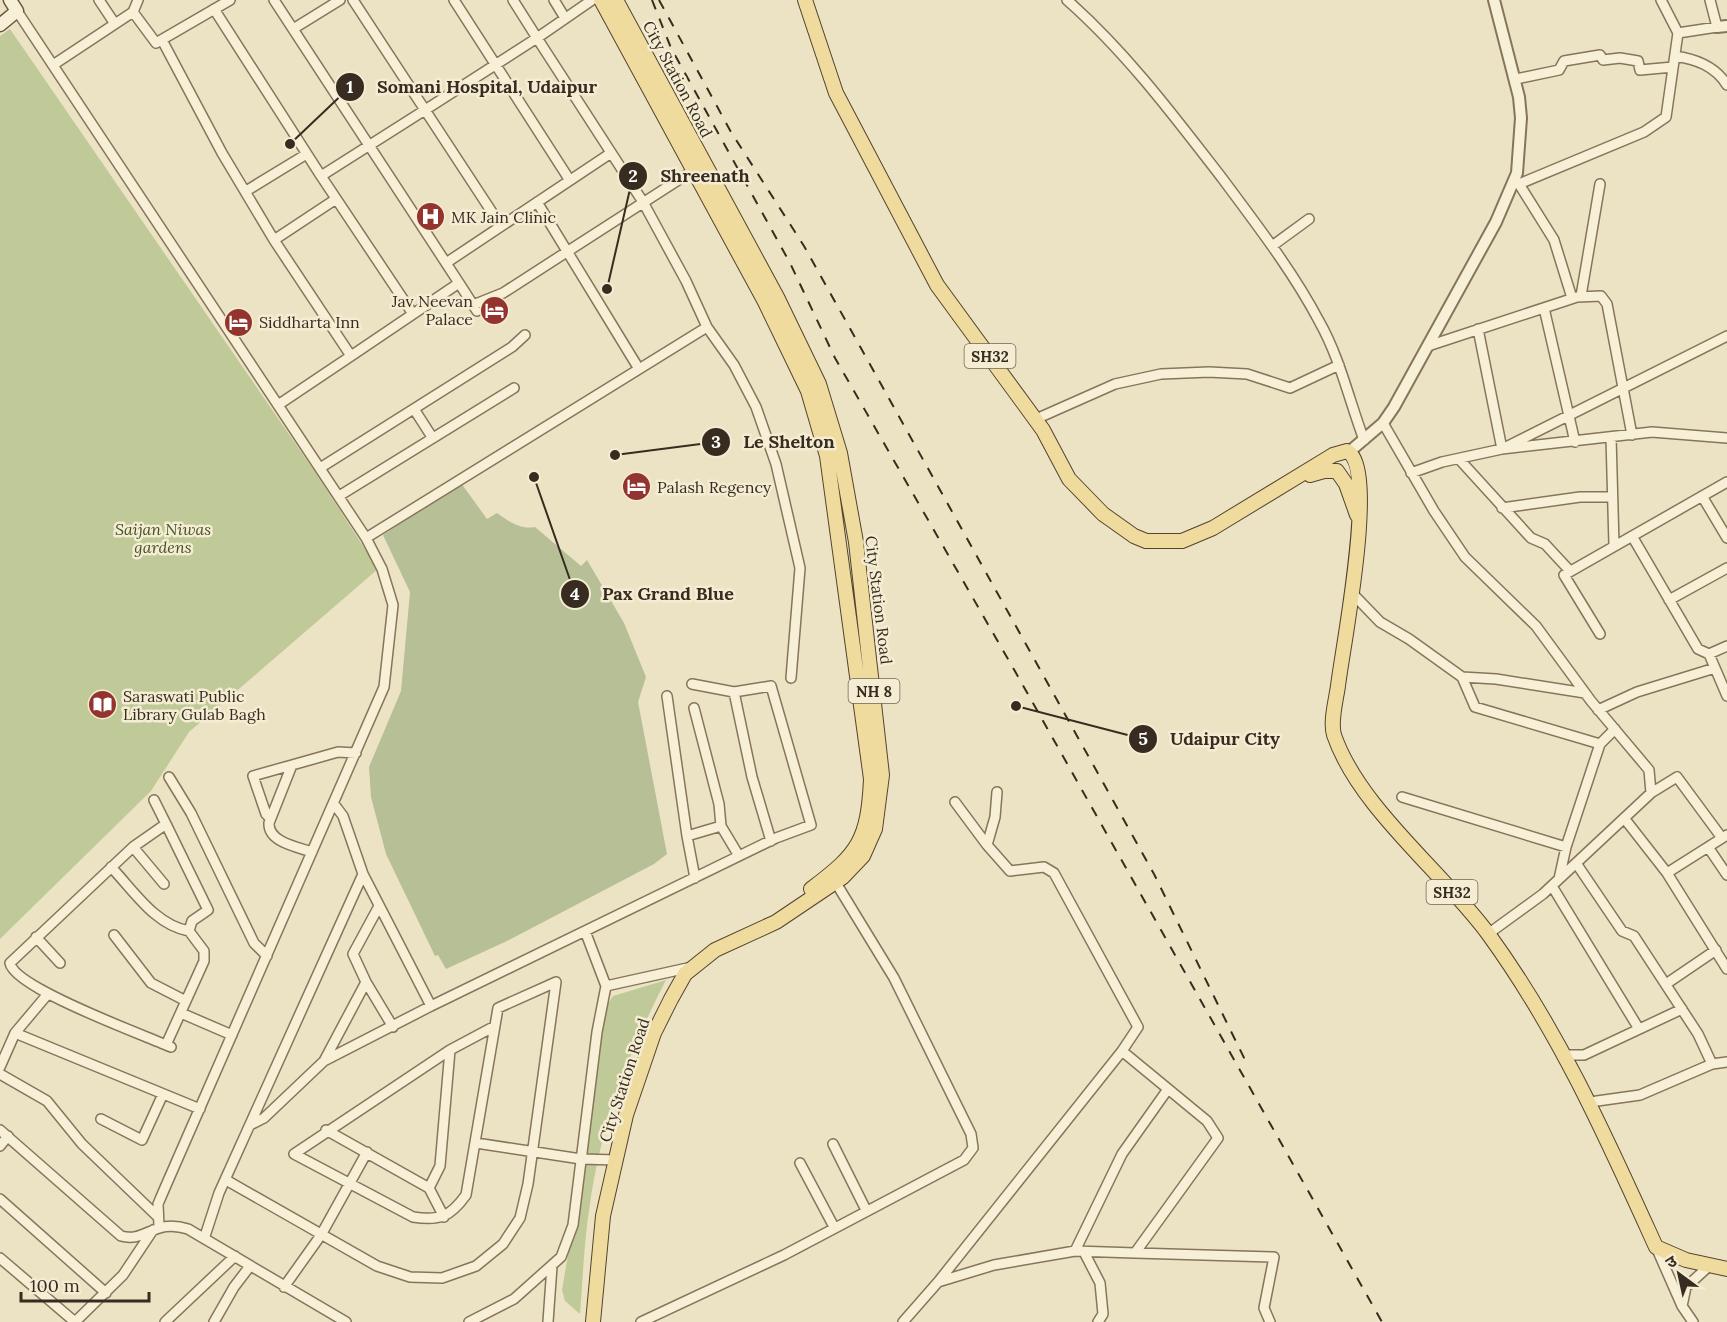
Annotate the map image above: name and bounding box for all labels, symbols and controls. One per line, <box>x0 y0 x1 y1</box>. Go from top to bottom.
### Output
street label: City Station Road <box>639 17 717 141</box>
callout: Somani Hospital, Udaipur <box>335 69 609 105</box>
text: 1 <box>346 75 354 98</box>
text: Somani Hospital, Udaipur <box>377 75 597 98</box>
callout: Shreenath <box>618 158 761 194</box>
text: 2 <box>628 164 638 187</box>
text: Shreenath <box>660 164 750 187</box>
hospital icon: MK Jain Clinic <box>414 201 446 233</box>
place label: MK Jain Clinic <box>451 207 556 227</box>
place label: Jav Neevan Palace <box>391 291 473 329</box>
hotel icon: Jav Neevan Palace <box>478 294 510 326</box>
hotel icon: Siddharta Inn <box>222 306 254 338</box>
place label: Siddharta Inn <box>259 312 360 332</box>
road number: SH32 <box>964 344 1016 368</box>
callout: Le Shelton <box>701 424 846 460</box>
text: 3 <box>711 430 721 453</box>
text: Le Shelton <box>743 430 835 453</box>
hotel icon: Palash Regency <box>620 471 652 503</box>
place label: Palash Regency <box>657 477 772 497</box>
park label: Saijan Niwas gardens <box>115 519 211 557</box>
street label: City Station Road <box>861 535 897 666</box>
callout: Pax Grand Blue <box>560 576 746 612</box>
text: 4 <box>570 582 580 605</box>
text: Pax Grand Blue <box>602 582 734 605</box>
road number: NH 8 <box>848 679 900 703</box>
place label: Saraswati Public Library Gulab Bagh <box>123 686 266 724</box>
library icon: Saraswati Public Library Gulab Bagh <box>86 689 118 721</box>
callout: Udaipur City <box>1128 721 1292 757</box>
text: 5 <box>1138 727 1148 750</box>
text: Udaipur City <box>1170 727 1280 750</box>
road number: SH32 <box>1426 880 1478 904</box>
street label: City Station Road <box>595 1015 654 1145</box>
north arrow <box>1649 1244 1709 1304</box>
text: उ <box>1661 1250 1681 1272</box>
scale bar <box>21 1265 148 1303</box>
text: 100 m <box>30 1274 80 1297</box>

